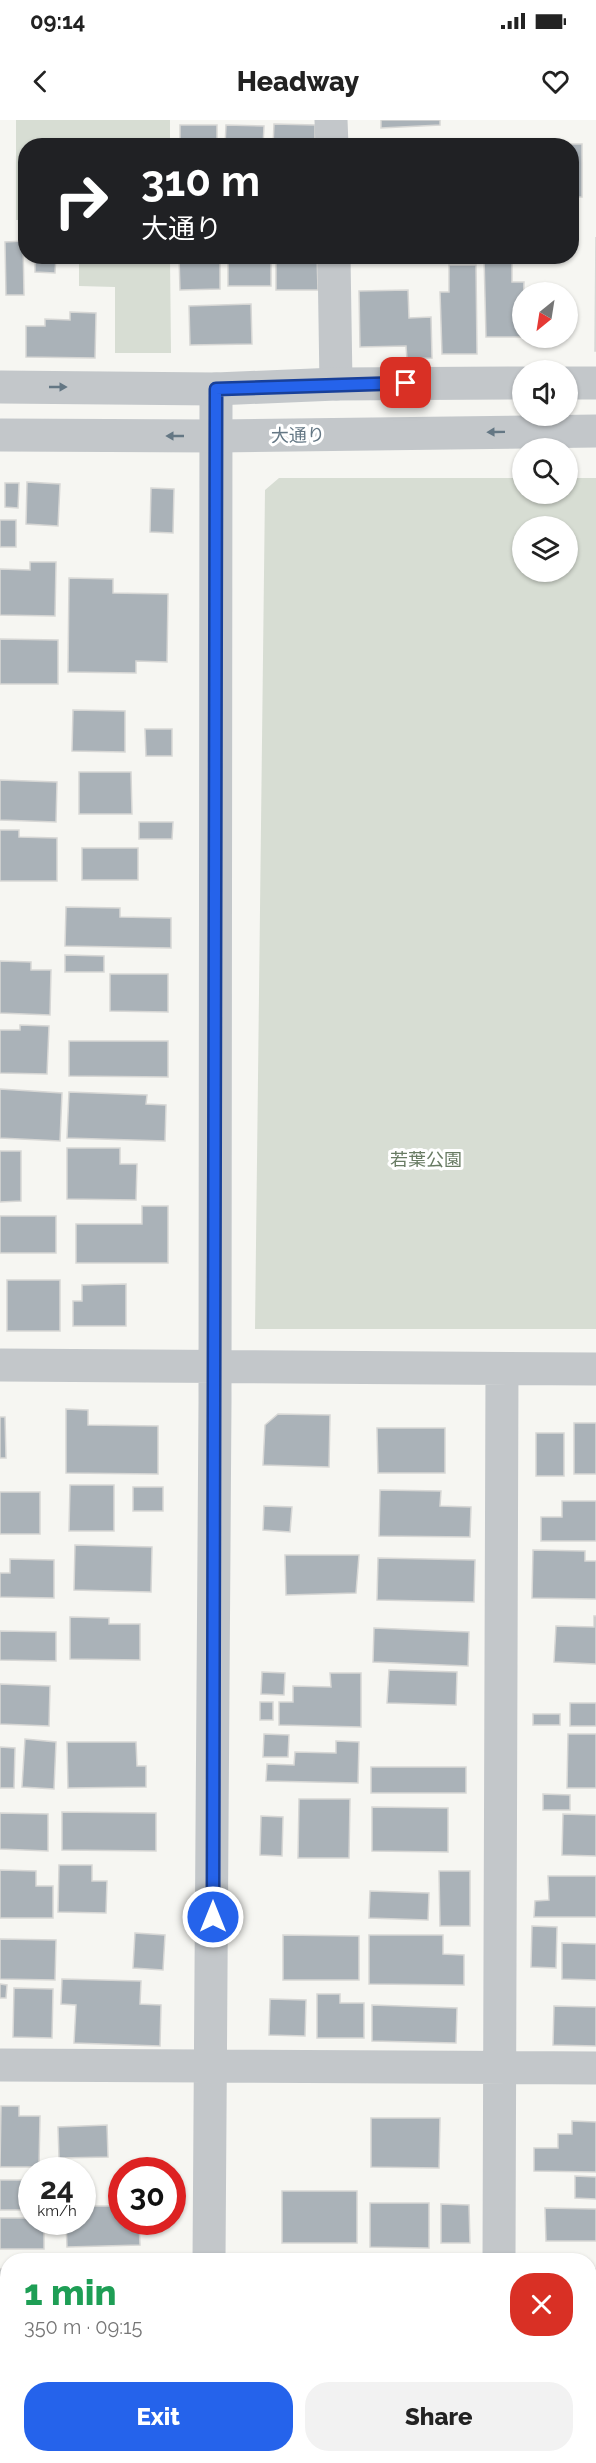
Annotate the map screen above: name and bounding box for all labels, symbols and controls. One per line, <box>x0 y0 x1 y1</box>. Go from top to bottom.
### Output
text: 09:14 <box>30 8 85 34</box>
icon: back <box>24 65 57 98</box>
icon: heart <box>539 65 572 98</box>
text: Headway <box>237 66 359 97</box>
text: 310 m <box>141 157 260 206</box>
icon: right <box>42 162 120 240</box>
text: 大通り <box>141 213 222 244</box>
north arrow <box>512 282 578 348</box>
map controls <box>512 282 578 582</box>
pin <box>380 357 431 408</box>
button: sound <box>512 360 578 426</box>
icon: arrive <box>389 366 422 399</box>
one-way arrow <box>49 382 68 392</box>
street label: 大通り <box>271 424 325 446</box>
one-way arrow <box>486 427 505 437</box>
one-way arrow <box>165 431 184 441</box>
button: search <box>512 438 578 504</box>
button: layers <box>512 516 578 582</box>
park label: 若葉公園 <box>390 1149 462 1170</box>
position arrow <box>181 1885 245 1949</box>
speed limit sign: 30 <box>108 2157 186 2235</box>
text: 24 <box>40 2171 74 2206</box>
text: km/h <box>37 2202 77 2220</box>
text: 1 min <box>24 2271 116 2313</box>
button: close <box>510 2273 573 2336</box>
text: 350 m · 09:15 <box>24 2315 142 2339</box>
button: Exit <box>24 2382 293 2451</box>
button: Share <box>305 2382 573 2451</box>

